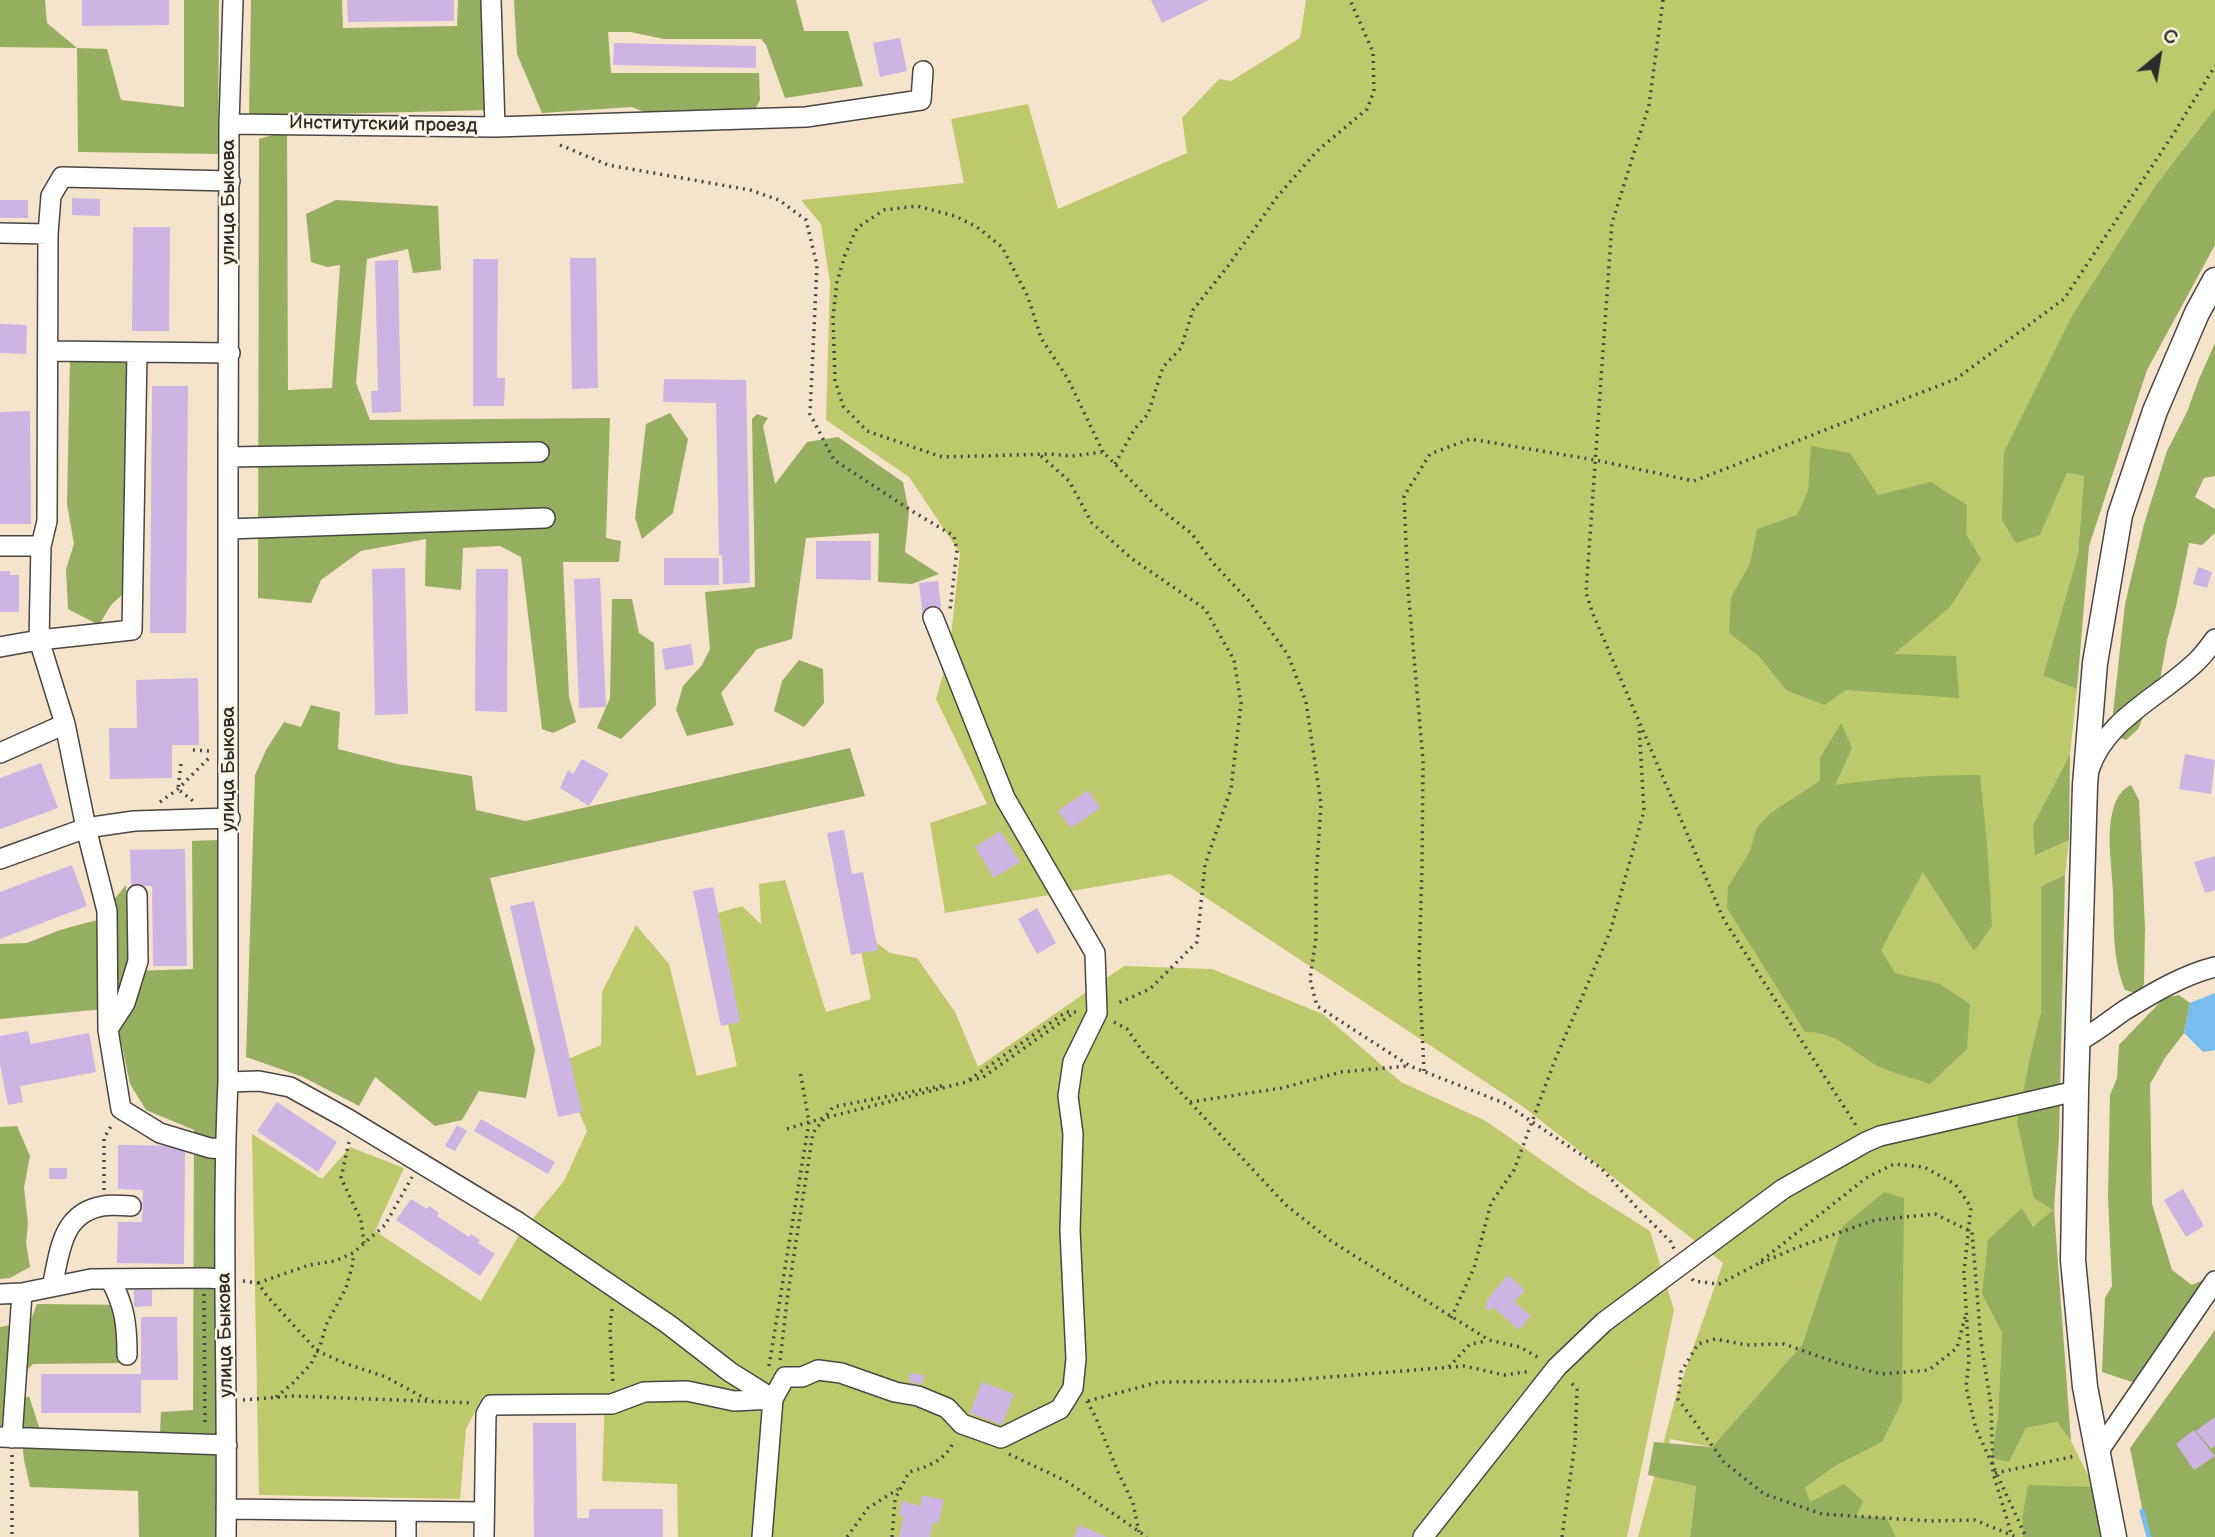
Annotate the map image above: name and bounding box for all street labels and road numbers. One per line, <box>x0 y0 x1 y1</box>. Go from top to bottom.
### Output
street label: Институтский проезд <box>289 112 477 138</box>
street label: улица Быкова <box>218 139 240 265</box>
street label: улица Быкова <box>218 706 240 832</box>
street label: улица Быкова <box>214 1272 238 1398</box>

